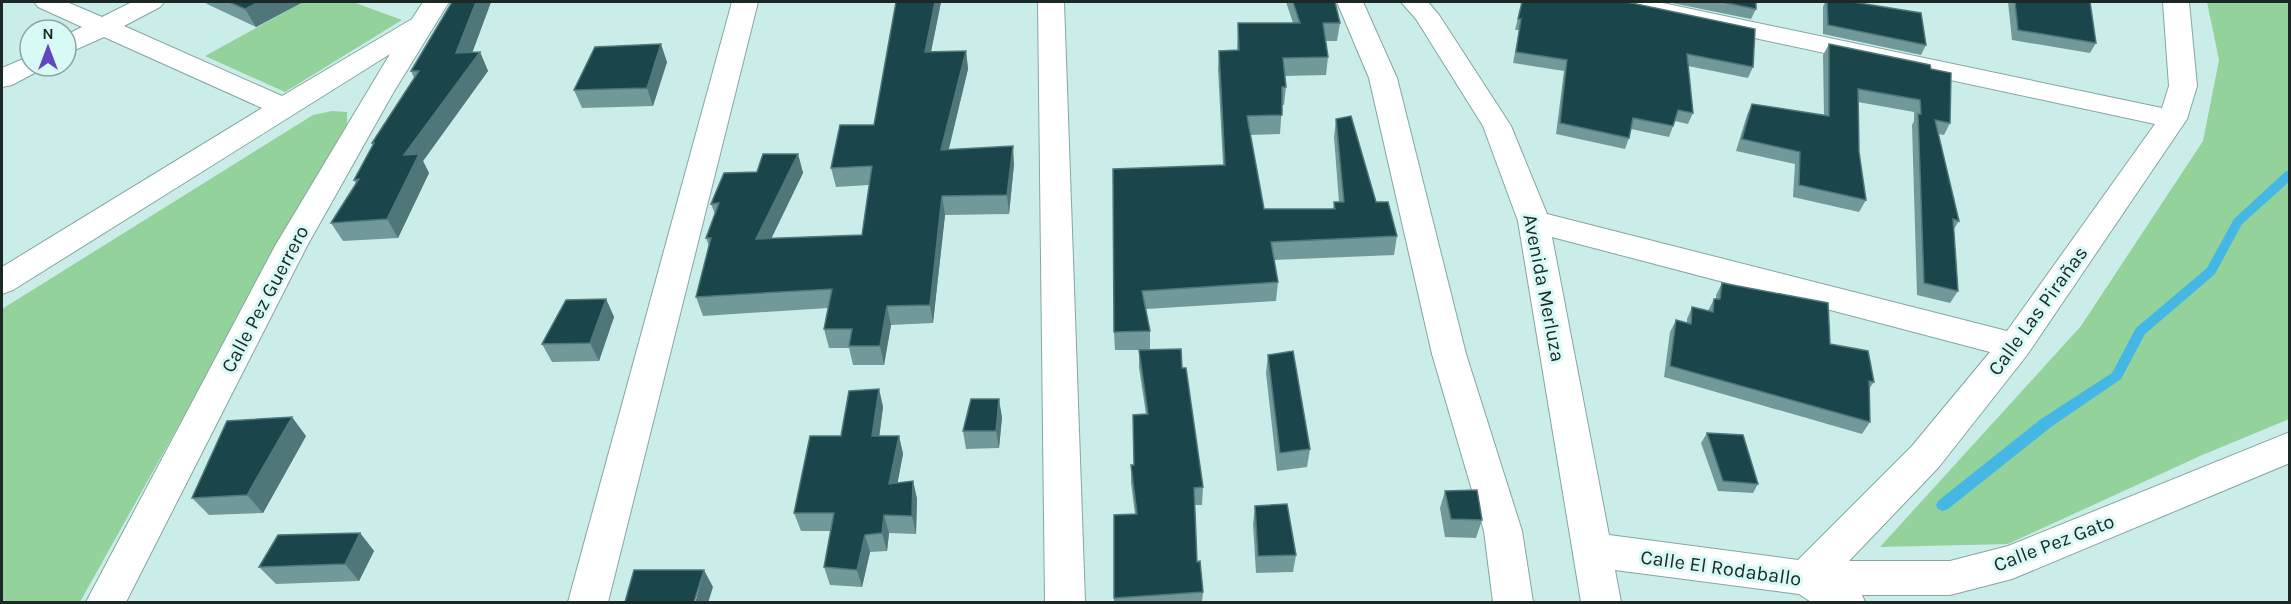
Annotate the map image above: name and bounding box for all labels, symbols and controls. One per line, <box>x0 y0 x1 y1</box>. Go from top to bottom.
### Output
north arrow <box>18 18 78 78</box>
text: N <box>42 24 54 43</box>
street label: Avenida Merluza <box>1518 212 1570 364</box>
street label: Calle Pez Guerrero <box>217 222 313 376</box>
street label: Calle Las Pirañas <box>1983 242 2093 380</box>
street label: Calle Pez Gato <box>1990 509 2118 577</box>
street label: Calle El Rodaballo <box>1639 545 1803 591</box>

